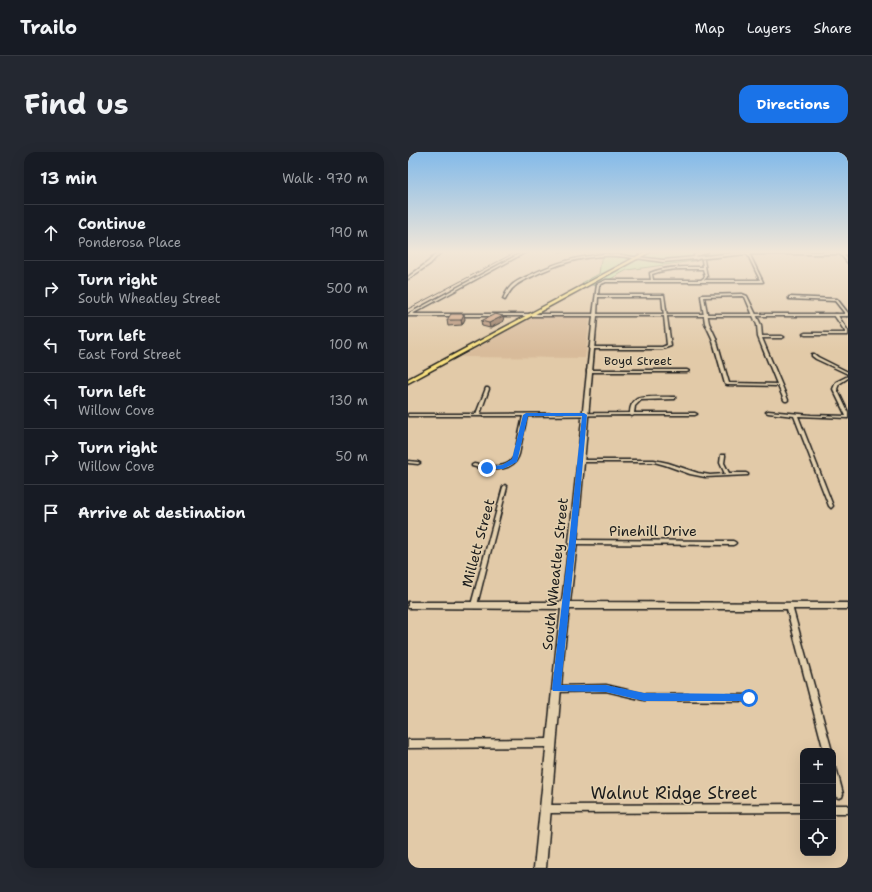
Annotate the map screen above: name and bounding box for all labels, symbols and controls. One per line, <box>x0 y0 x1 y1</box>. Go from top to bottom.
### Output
text: Trailo <box>20 15 77 40</box>
text: Map <box>695 19 725 37</box>
text: Layers <box>747 19 791 37</box>
text: Share <box>813 19 852 37</box>
text: Find us <box>24 85 129 123</box>
button: Directions <box>739 85 848 123</box>
text: 13 min <box>40 167 97 189</box>
text: Walk · 970 m <box>282 170 368 187</box>
text: Continue <box>78 214 146 234</box>
icon: ahead <box>40 222 62 244</box>
text: 190 m <box>329 224 368 241</box>
text: Ponderosa Place <box>78 234 181 251</box>
text: Turn right <box>78 270 158 290</box>
icon: right <box>40 278 62 300</box>
text: 500 m <box>326 280 368 297</box>
text: South Wheatley Street <box>78 290 220 307</box>
text: Turn left <box>78 326 146 346</box>
icon: left <box>40 334 62 356</box>
text: 100 m <box>329 336 368 353</box>
text: East Ford Street <box>78 346 181 363</box>
street label: Boyd Street <box>604 353 672 369</box>
text: Turn left <box>78 382 146 402</box>
icon: left <box>40 390 62 412</box>
text: 130 m <box>330 392 368 409</box>
text: Willow Cove <box>78 402 155 419</box>
text: Turn right <box>78 438 158 458</box>
icon: right <box>40 446 62 468</box>
text: 50 m <box>335 448 368 465</box>
text: Willow Cove <box>78 458 155 475</box>
route end <box>478 459 496 477</box>
street label: Millett Street <box>458 497 498 589</box>
street label: South Wheatley Street <box>538 497 572 651</box>
icon: arrive <box>40 502 62 524</box>
text: Arrive at destination <box>78 503 246 523</box>
street label: Pinehill Drive <box>609 522 697 540</box>
route start <box>740 689 758 707</box>
map controls <box>800 748 836 856</box>
button: + <box>800 748 836 784</box>
street label: Walnut Ridge Street <box>590 782 758 804</box>
button: − <box>800 784 836 820</box>
button: locate <box>800 820 836 856</box>

